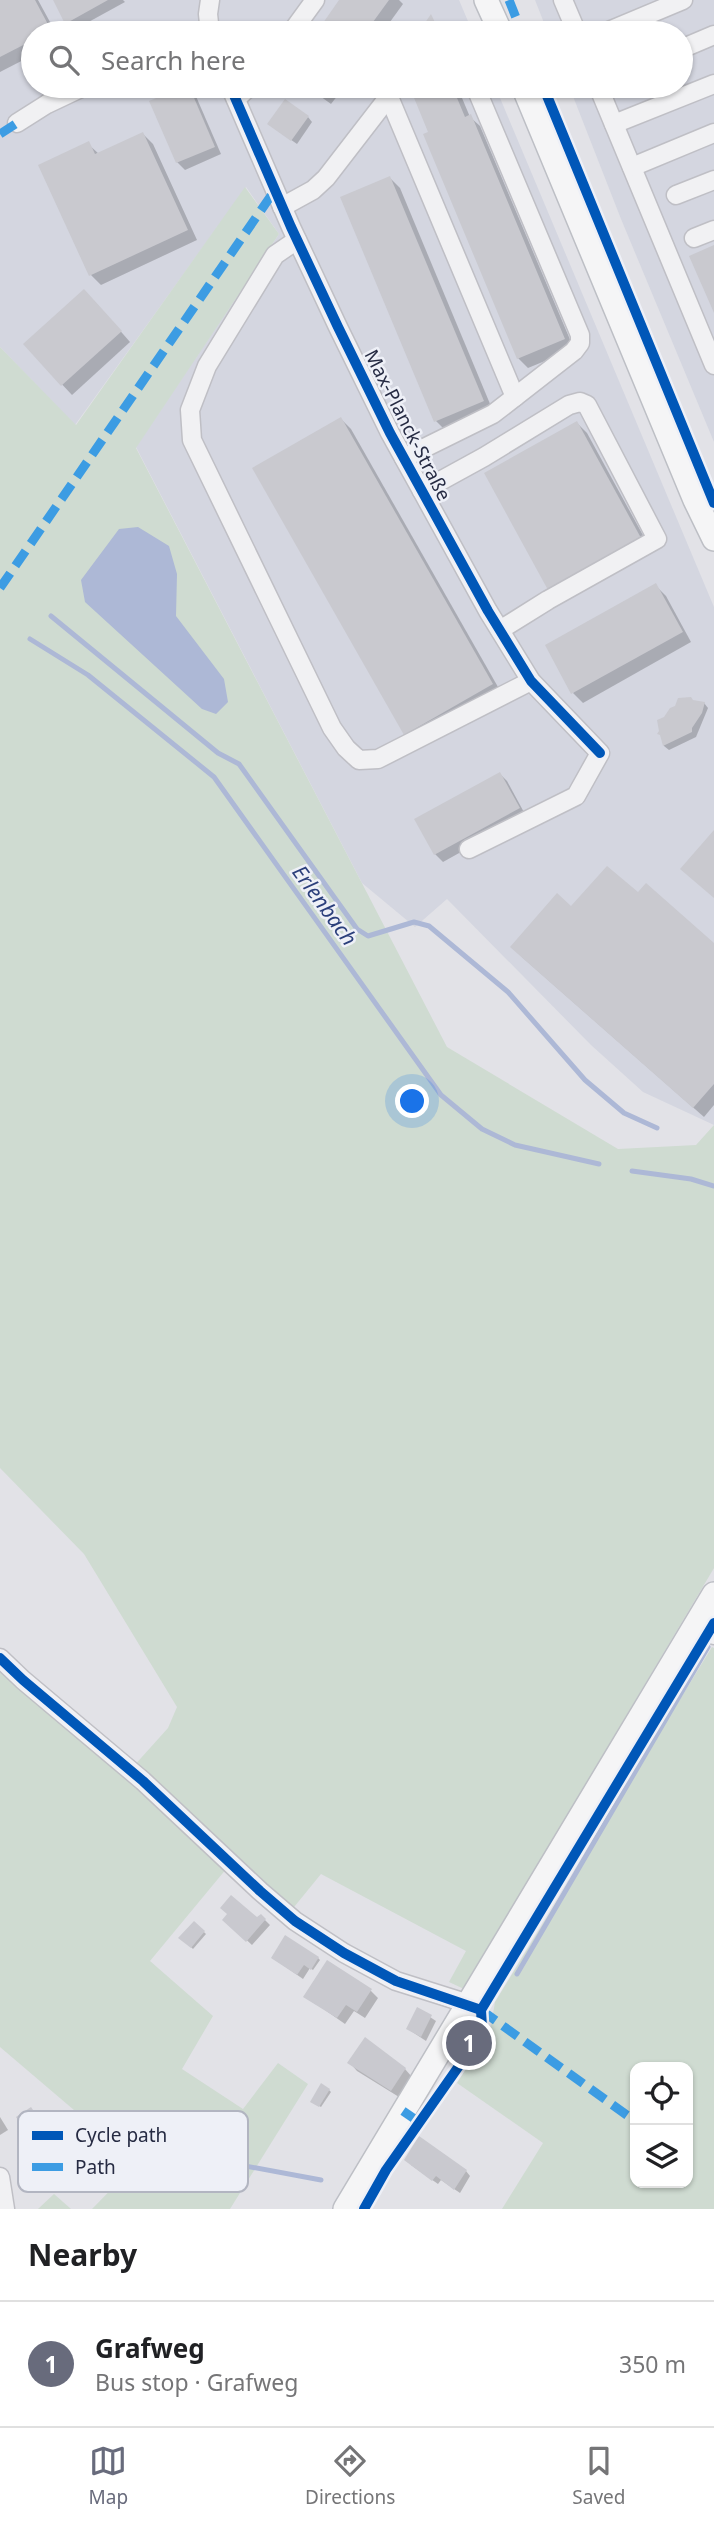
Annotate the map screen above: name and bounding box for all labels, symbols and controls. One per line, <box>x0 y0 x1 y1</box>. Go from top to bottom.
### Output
search box <box>21 21 693 98</box>
icon: search <box>45 41 83 79</box>
text: Search here <box>101 42 246 78</box>
street label: Max-Planck-Straße <box>359 345 457 505</box>
water label: Erlenbach <box>286 859 364 951</box>
your location <box>395 1084 429 1118</box>
pin: 1 <box>446 2017 492 2069</box>
map controls <box>630 2062 693 2188</box>
button: locate <box>630 2062 693 2125</box>
legend <box>18 2111 248 2192</box>
text: Cycle path <box>75 2122 167 2148</box>
button: layers <box>630 2125 693 2188</box>
text: Path <box>75 2154 116 2180</box>
text: Nearby <box>28 2234 137 2275</box>
text: Grafweg <box>95 2330 205 2366</box>
text: 1 <box>44 2348 58 2380</box>
text: 350 m <box>619 2348 686 2380</box>
text: Bus stop · Grafweg <box>95 2366 298 2398</box>
tab: Map <box>89 2442 128 2510</box>
tab: Directions <box>305 2442 395 2510</box>
tab: Saved <box>572 2442 625 2510</box>

